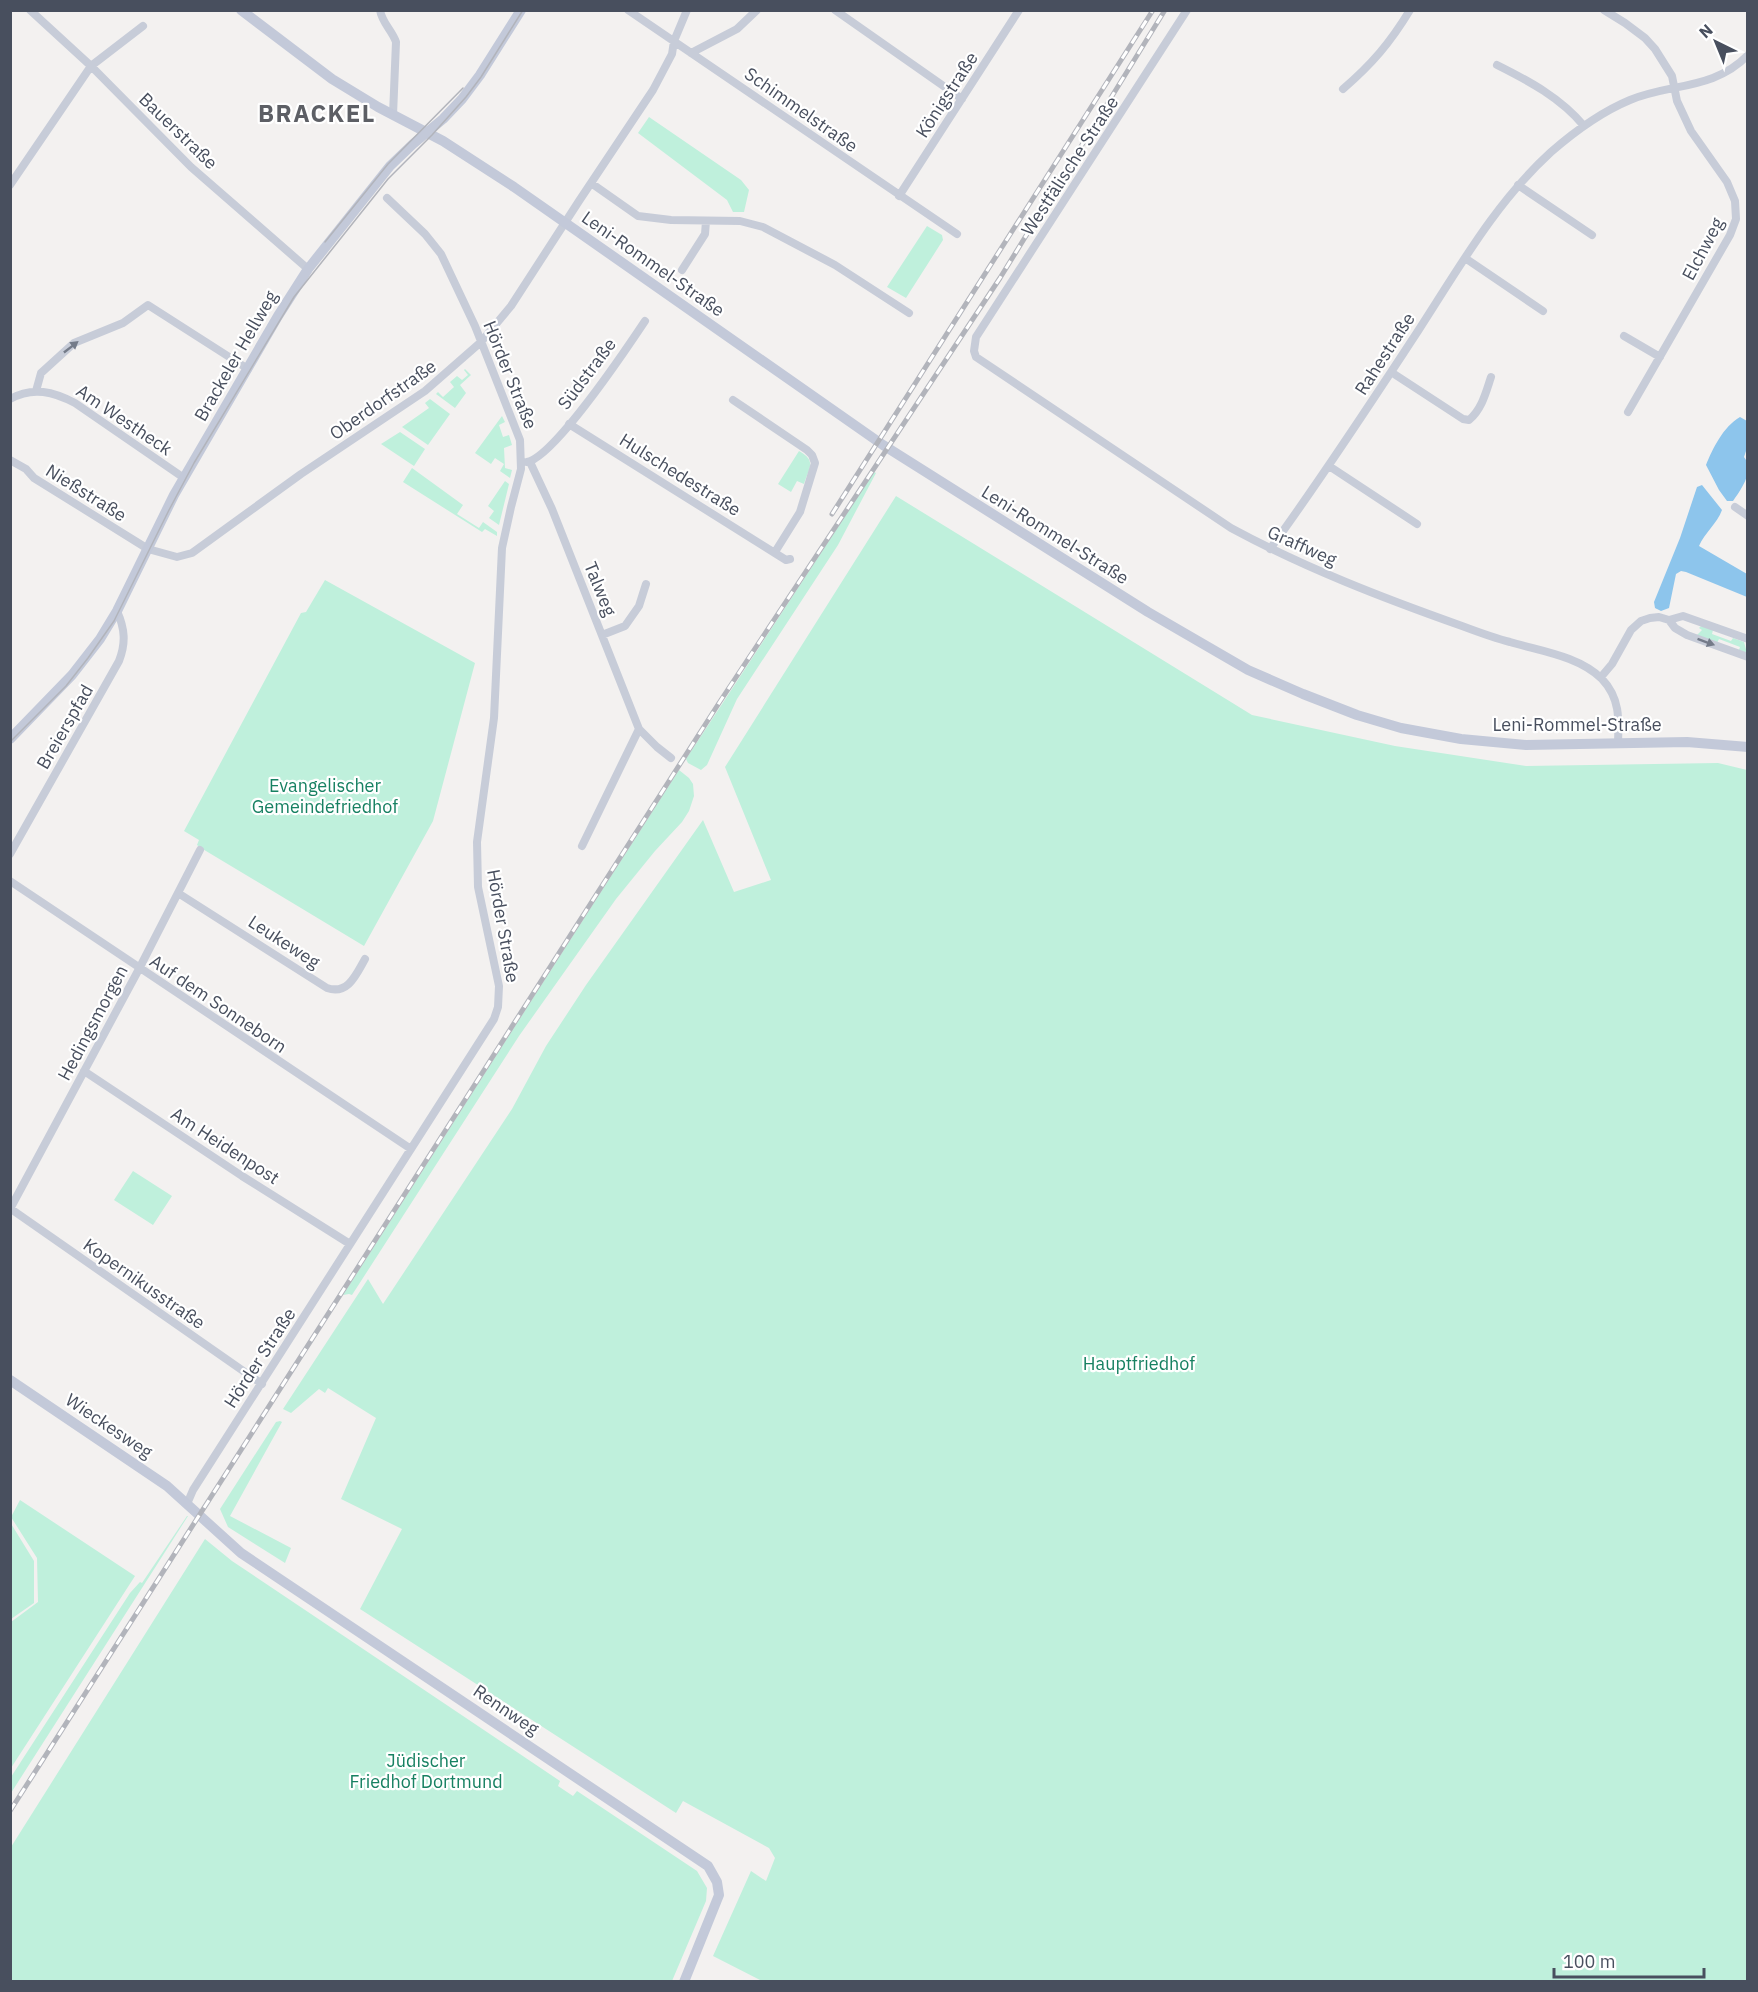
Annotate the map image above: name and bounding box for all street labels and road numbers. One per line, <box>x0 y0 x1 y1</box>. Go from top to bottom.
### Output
street label: Königstraße <box>910 47 983 142</box>
street label: Schimmelstraße <box>740 62 862 157</box>
street label: Bauerstraße <box>134 87 223 174</box>
street label: Westfälische Straße <box>1016 92 1123 240</box>
street label: Leni-Rommel-Straße <box>577 206 729 322</box>
street label: Elchweg <box>1677 213 1729 284</box>
street label: Brackeler Hellweg <box>189 286 283 425</box>
street label: Rahestraße <box>1349 308 1420 399</box>
street label: Hörder Straße <box>478 317 543 432</box>
street label: Südstraße <box>552 333 621 414</box>
street label: Oberdorfstraße <box>325 354 441 445</box>
street label: Am Westheck <box>72 379 177 460</box>
street label: Hulschedestraße <box>615 428 745 521</box>
street label: Nießstraße <box>42 459 131 527</box>
street label: Leni-Rommel-Straße <box>977 480 1133 589</box>
street label: Graffweg <box>1264 520 1341 571</box>
street label: Talweg <box>579 558 622 620</box>
street label: Breierspfad <box>31 680 98 773</box>
street label: Leni-Rommel-Straße <box>1492 713 1662 736</box>
street label: Hörder Straße <box>482 867 525 985</box>
street label: Leukeweg <box>244 910 325 974</box>
street label: Auf dem Sonneborn <box>145 949 291 1058</box>
street label: Hedingsmorgen <box>52 961 133 1084</box>
street label: Am Heidenpost <box>167 1102 284 1189</box>
street label: Kopernikusstraße <box>79 1233 210 1334</box>
street label: Hörder Straße <box>219 1303 301 1412</box>
street label: Wieckesweg <box>61 1388 158 1463</box>
street label: Rennweg <box>469 1679 544 1740</box>

